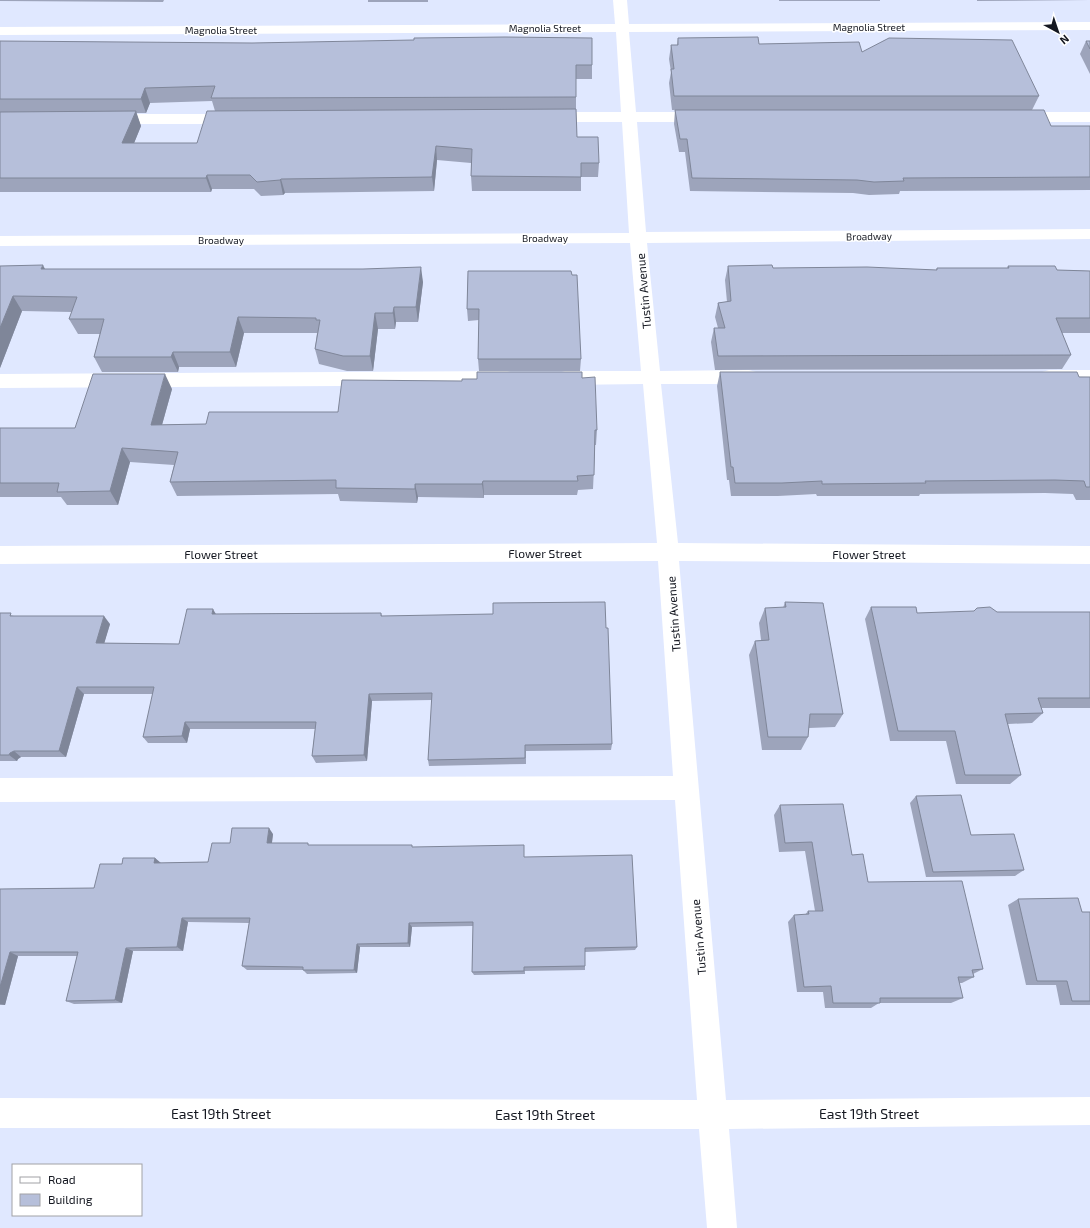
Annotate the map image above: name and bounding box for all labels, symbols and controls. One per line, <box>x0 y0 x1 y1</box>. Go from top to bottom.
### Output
north arrow <box>1038 12 1078 52</box>
street label: Magnolia Street <box>833 21 905 33</box>
street label: Magnolia Street <box>509 22 581 34</box>
street label: Magnolia Street <box>185 24 257 36</box>
text: N <box>1057 33 1072 48</box>
street label: Broadway <box>846 230 893 242</box>
street label: Broadway <box>522 232 569 244</box>
street label: Broadway <box>198 234 245 246</box>
street label: Tustin Avenue <box>633 253 653 329</box>
street label: Flower Street <box>508 546 582 560</box>
street label: Flower Street <box>184 547 258 561</box>
street label: Flower Street <box>832 547 906 561</box>
street label: Tustin Avenue <box>663 576 683 652</box>
street label: Tustin Avenue <box>688 899 708 975</box>
street label: East 19th Street <box>171 1105 271 1122</box>
street label: East 19th Street <box>819 1105 919 1122</box>
street label: East 19th Street <box>495 1106 595 1123</box>
legend <box>12 1164 142 1216</box>
text: Road <box>48 1172 76 1186</box>
text: Building <box>48 1192 93 1206</box>

